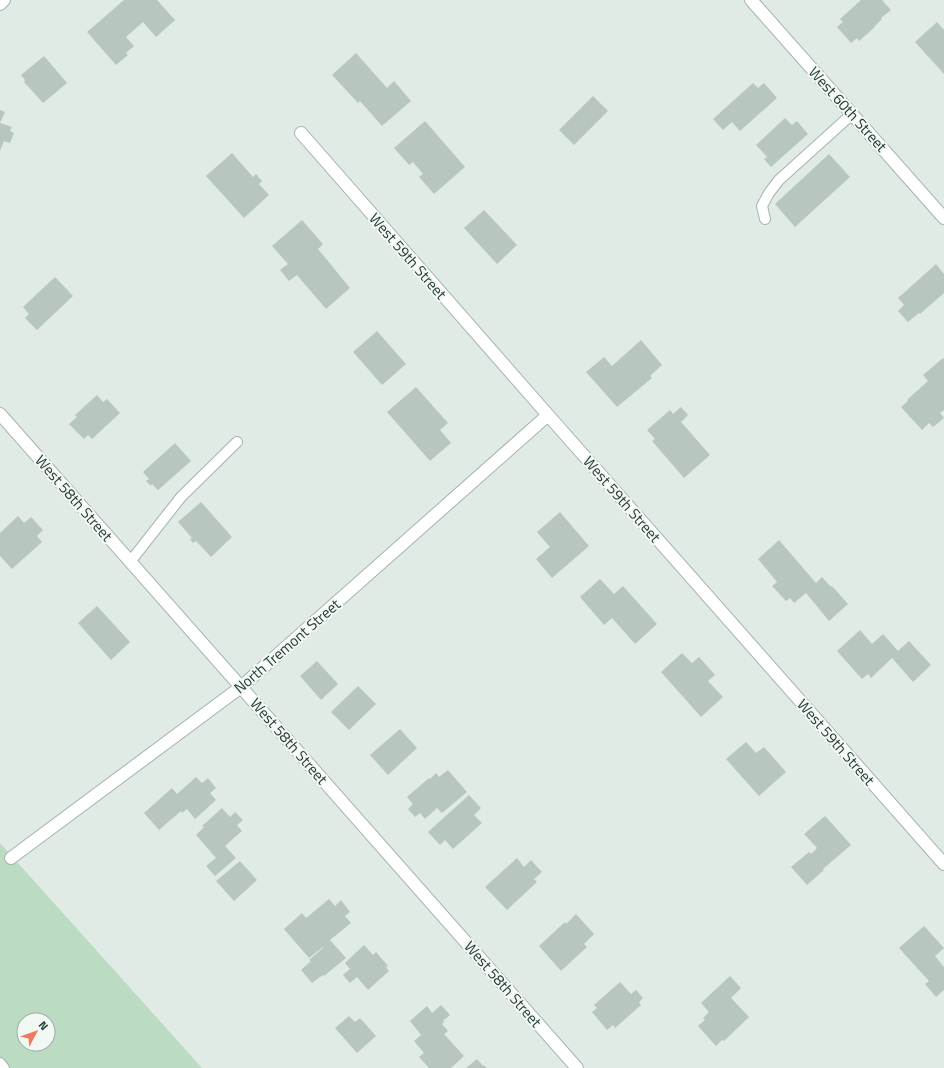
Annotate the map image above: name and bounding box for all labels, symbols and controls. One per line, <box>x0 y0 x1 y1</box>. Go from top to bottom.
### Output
street label: West 60th Street <box>803 61 893 157</box>
street label: West 59th Street <box>364 208 453 305</box>
street label: West 58th Street <box>30 450 119 547</box>
street label: West 59th Street <box>578 451 667 548</box>
street label: North Tremont Street <box>229 593 346 699</box>
street label: West 58th Street <box>245 693 334 790</box>
street label: West 59th Street <box>792 694 881 791</box>
street label: West 58th Street <box>459 936 548 1033</box>
north arrow <box>16 1012 56 1052</box>
text: N <box>35 1017 52 1034</box>

